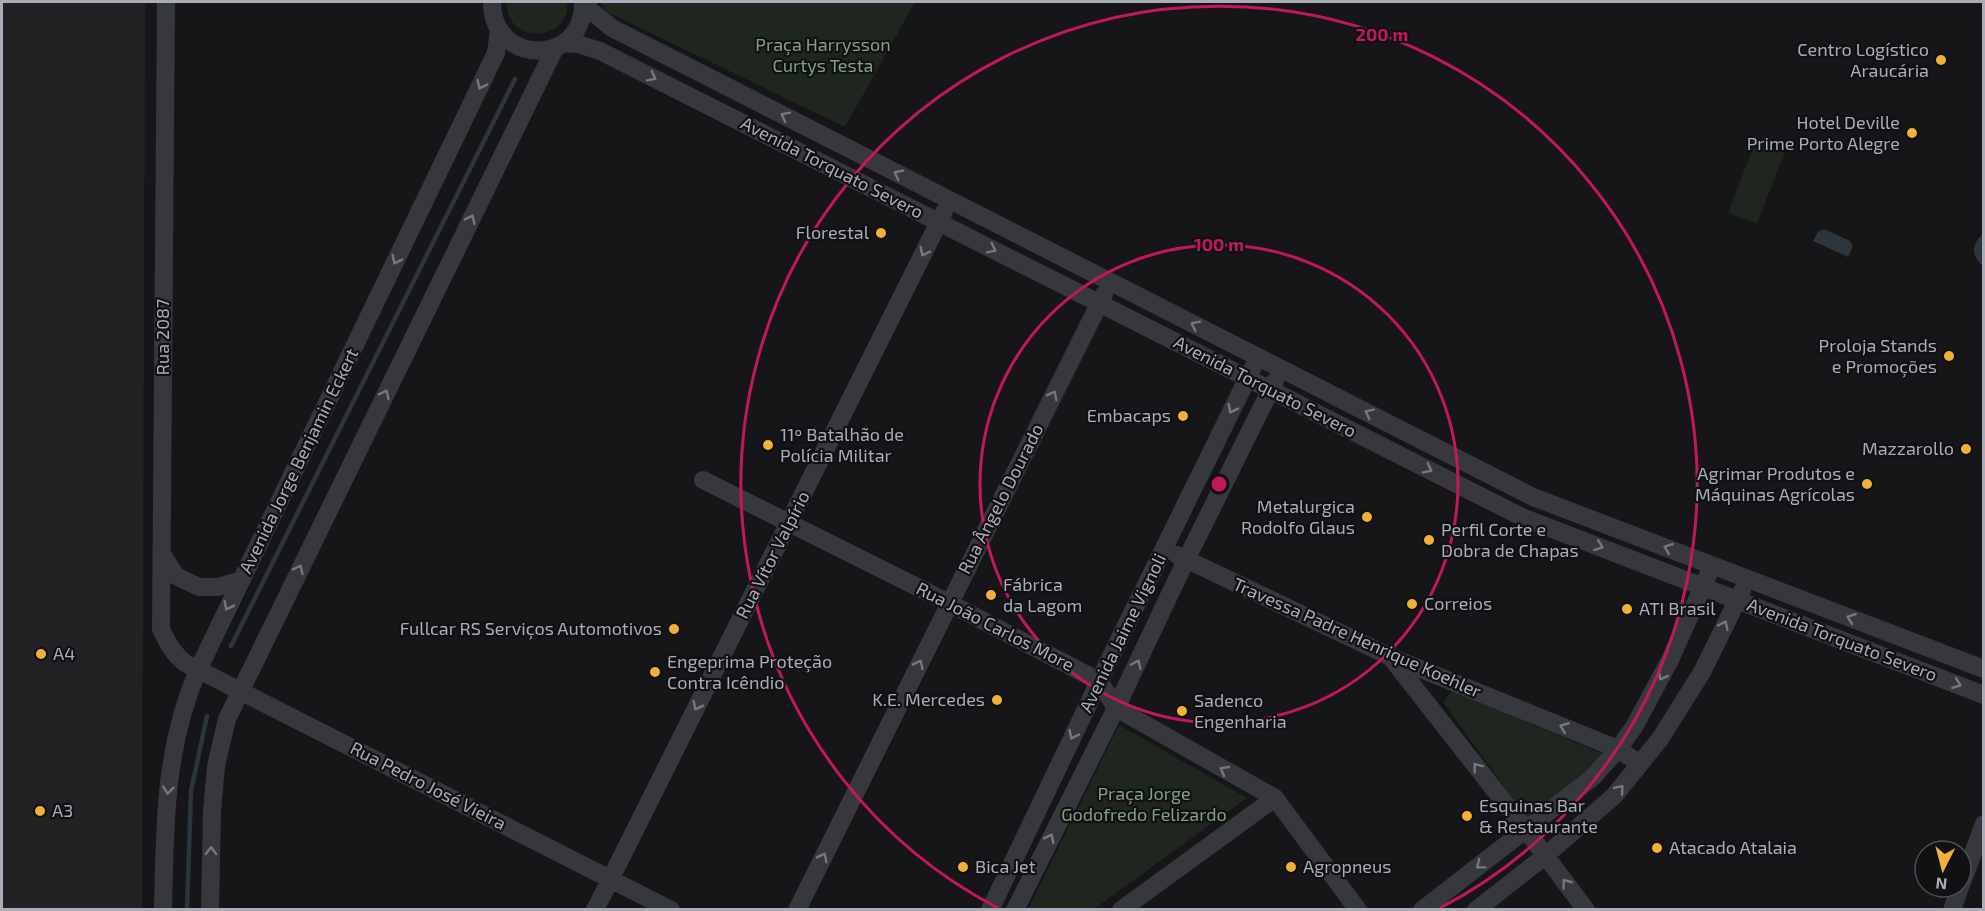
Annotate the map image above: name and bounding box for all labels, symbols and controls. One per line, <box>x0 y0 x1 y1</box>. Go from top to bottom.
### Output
text: 200 m <box>1356 23 1408 45</box>
park label: Praça Harrysson Curtys Testa <box>755 33 891 76</box>
place label: Centro Logístico Araucária <box>1797 38 1929 81</box>
marker: Centro Logístico Araucária <box>1934 53 1948 67</box>
one-way arrow <box>646 70 656 81</box>
one-way arrow <box>476 78 488 89</box>
street label: Avenida Torquato Severo <box>738 111 927 223</box>
one-way arrow <box>780 111 791 123</box>
place label: Hotel Deville Prime Porto Alegre <box>1747 111 1900 154</box>
marker: Hotel Deville Prime Porto Alegre <box>1905 126 1919 140</box>
one-way arrow <box>894 169 905 181</box>
one-way arrow <box>464 214 475 225</box>
place label: Florestal <box>796 221 870 243</box>
marker: Florestal <box>874 226 888 240</box>
text: 100 m <box>1194 233 1244 255</box>
one-way arrow <box>985 241 996 253</box>
one-way arrow <box>920 246 932 257</box>
one-way arrow <box>391 254 403 265</box>
street label: Rua 2087 <box>151 299 173 375</box>
one-way arrow <box>1190 320 1201 332</box>
street label: Avenida Torquato Severo <box>1171 330 1360 442</box>
place label: Proloja Stands e Promoções <box>1819 334 1937 378</box>
street label: Avenida Jorge Benjamin Eckert <box>234 344 362 577</box>
marker: Proloja Stands e Promoções <box>1942 349 1956 363</box>
one-way arrow <box>378 389 389 400</box>
one-way arrow <box>1045 391 1057 402</box>
one-way arrow <box>1228 403 1240 414</box>
place label: Embacaps <box>1087 404 1171 426</box>
marker: Embacaps <box>1176 409 1190 423</box>
one-way arrow <box>1365 409 1375 420</box>
street label: Rua Ângelo Dourado <box>953 420 1048 577</box>
place label: 11º Batalhão de Polícia Militar <box>780 423 904 466</box>
place label: Mazzarollo <box>1862 437 1954 459</box>
marker: 11º Batalhão de Polícia Militar <box>761 438 775 452</box>
marker: Mazzarollo <box>1959 442 1973 456</box>
one-way arrow <box>1422 462 1433 473</box>
place label: Agrimar Produtos e Máquinas Agrícolas <box>1695 462 1855 505</box>
centre of rings <box>1209 474 1229 494</box>
marker: Agrimar Produtos e Máquinas Agrícolas <box>1860 477 1874 491</box>
street label: Rua Vítor Valpírio <box>730 487 814 622</box>
place label: Metalurgica Rodolfo Glaus <box>1241 495 1355 538</box>
marker: Metalurgica Rodolfo Glaus <box>1360 510 1374 524</box>
place label: Perfil Corte e Dobra de Chapas <box>1441 518 1579 561</box>
marker: Perfil Corte e Dobra de Chapas <box>1422 533 1436 547</box>
one-way arrow <box>1593 539 1603 552</box>
one-way arrow <box>1664 543 1674 556</box>
street label: Avenida Jaime Vignoli <box>1074 549 1170 716</box>
one-way arrow <box>291 564 303 575</box>
street label: Travessa Padre Henrique Koehler <box>1230 572 1485 702</box>
place label: Fábrica da Lagom <box>1003 573 1082 616</box>
street label: Rua João Carlos More <box>913 577 1078 675</box>
marker: Fábrica da Lagom <box>984 588 998 602</box>
place label: Correios <box>1424 592 1492 614</box>
street label: Avenida Torquato Severo <box>1744 593 1941 686</box>
marker: Correios <box>1405 597 1419 611</box>
place label: ATI Brasil <box>1639 597 1716 619</box>
one-way arrow <box>224 600 236 611</box>
marker: ATI Brasil <box>1620 602 1634 616</box>
one-way arrow <box>1846 613 1857 625</box>
place label: Fullcar RS Serviços Automotivos <box>400 617 662 640</box>
one-way arrow <box>1717 621 1729 632</box>
marker: Fullcar RS Serviços Automotivos <box>667 622 681 636</box>
place label: A4 <box>53 642 75 664</box>
marker: A4 <box>34 647 48 661</box>
place label: Engeprima Proteção Contra Icêndio <box>667 650 832 693</box>
one-way arrow <box>912 659 923 670</box>
one-way arrow <box>1129 659 1141 670</box>
marker: Engeprima Proteção Contra Icêndio <box>648 665 662 679</box>
one-way arrow <box>1658 670 1669 680</box>
one-way arrow <box>1951 677 1962 690</box>
place label: K.E. Mercedes <box>872 688 985 710</box>
place label: Sadenco Engenharia <box>1194 689 1287 732</box>
marker: K.E. Mercedes <box>990 693 1004 707</box>
one-way arrow <box>693 700 704 711</box>
marker: Sadenco Engenharia <box>1175 704 1189 718</box>
one-way arrow <box>1559 722 1570 734</box>
one-way arrow <box>1068 729 1080 740</box>
street label: Rua Pedro José Vieira <box>347 736 510 834</box>
one-way arrow <box>1474 763 1485 774</box>
one-way arrow <box>1220 765 1230 777</box>
park label: Praça Jorge Godofredo Felizardo <box>1061 782 1227 825</box>
one-way arrow <box>162 785 174 794</box>
one-way arrow <box>1612 785 1623 796</box>
place label: Esquinas Bar & Restaurante <box>1479 794 1598 837</box>
place label: A3 <box>52 799 73 821</box>
marker: A3 <box>33 804 47 818</box>
marker: Esquinas Bar & Restaurante <box>1460 809 1474 823</box>
one-way arrow <box>1043 834 1055 845</box>
place label: Atacado Atalaia <box>1669 836 1797 858</box>
north arrow <box>1913 839 1973 899</box>
marker: Atacado Atalaia <box>1650 841 1664 855</box>
one-way arrow <box>205 847 218 856</box>
one-way arrow <box>815 853 827 864</box>
place label: Bica Jet <box>975 855 1036 877</box>
place label: Agropneus <box>1303 855 1391 877</box>
one-way arrow <box>1475 858 1486 869</box>
marker: Bica Jet <box>956 860 970 874</box>
marker: Agropneus <box>1284 860 1298 874</box>
text: N <box>1935 874 1948 894</box>
one-way arrow <box>1562 879 1573 890</box>

